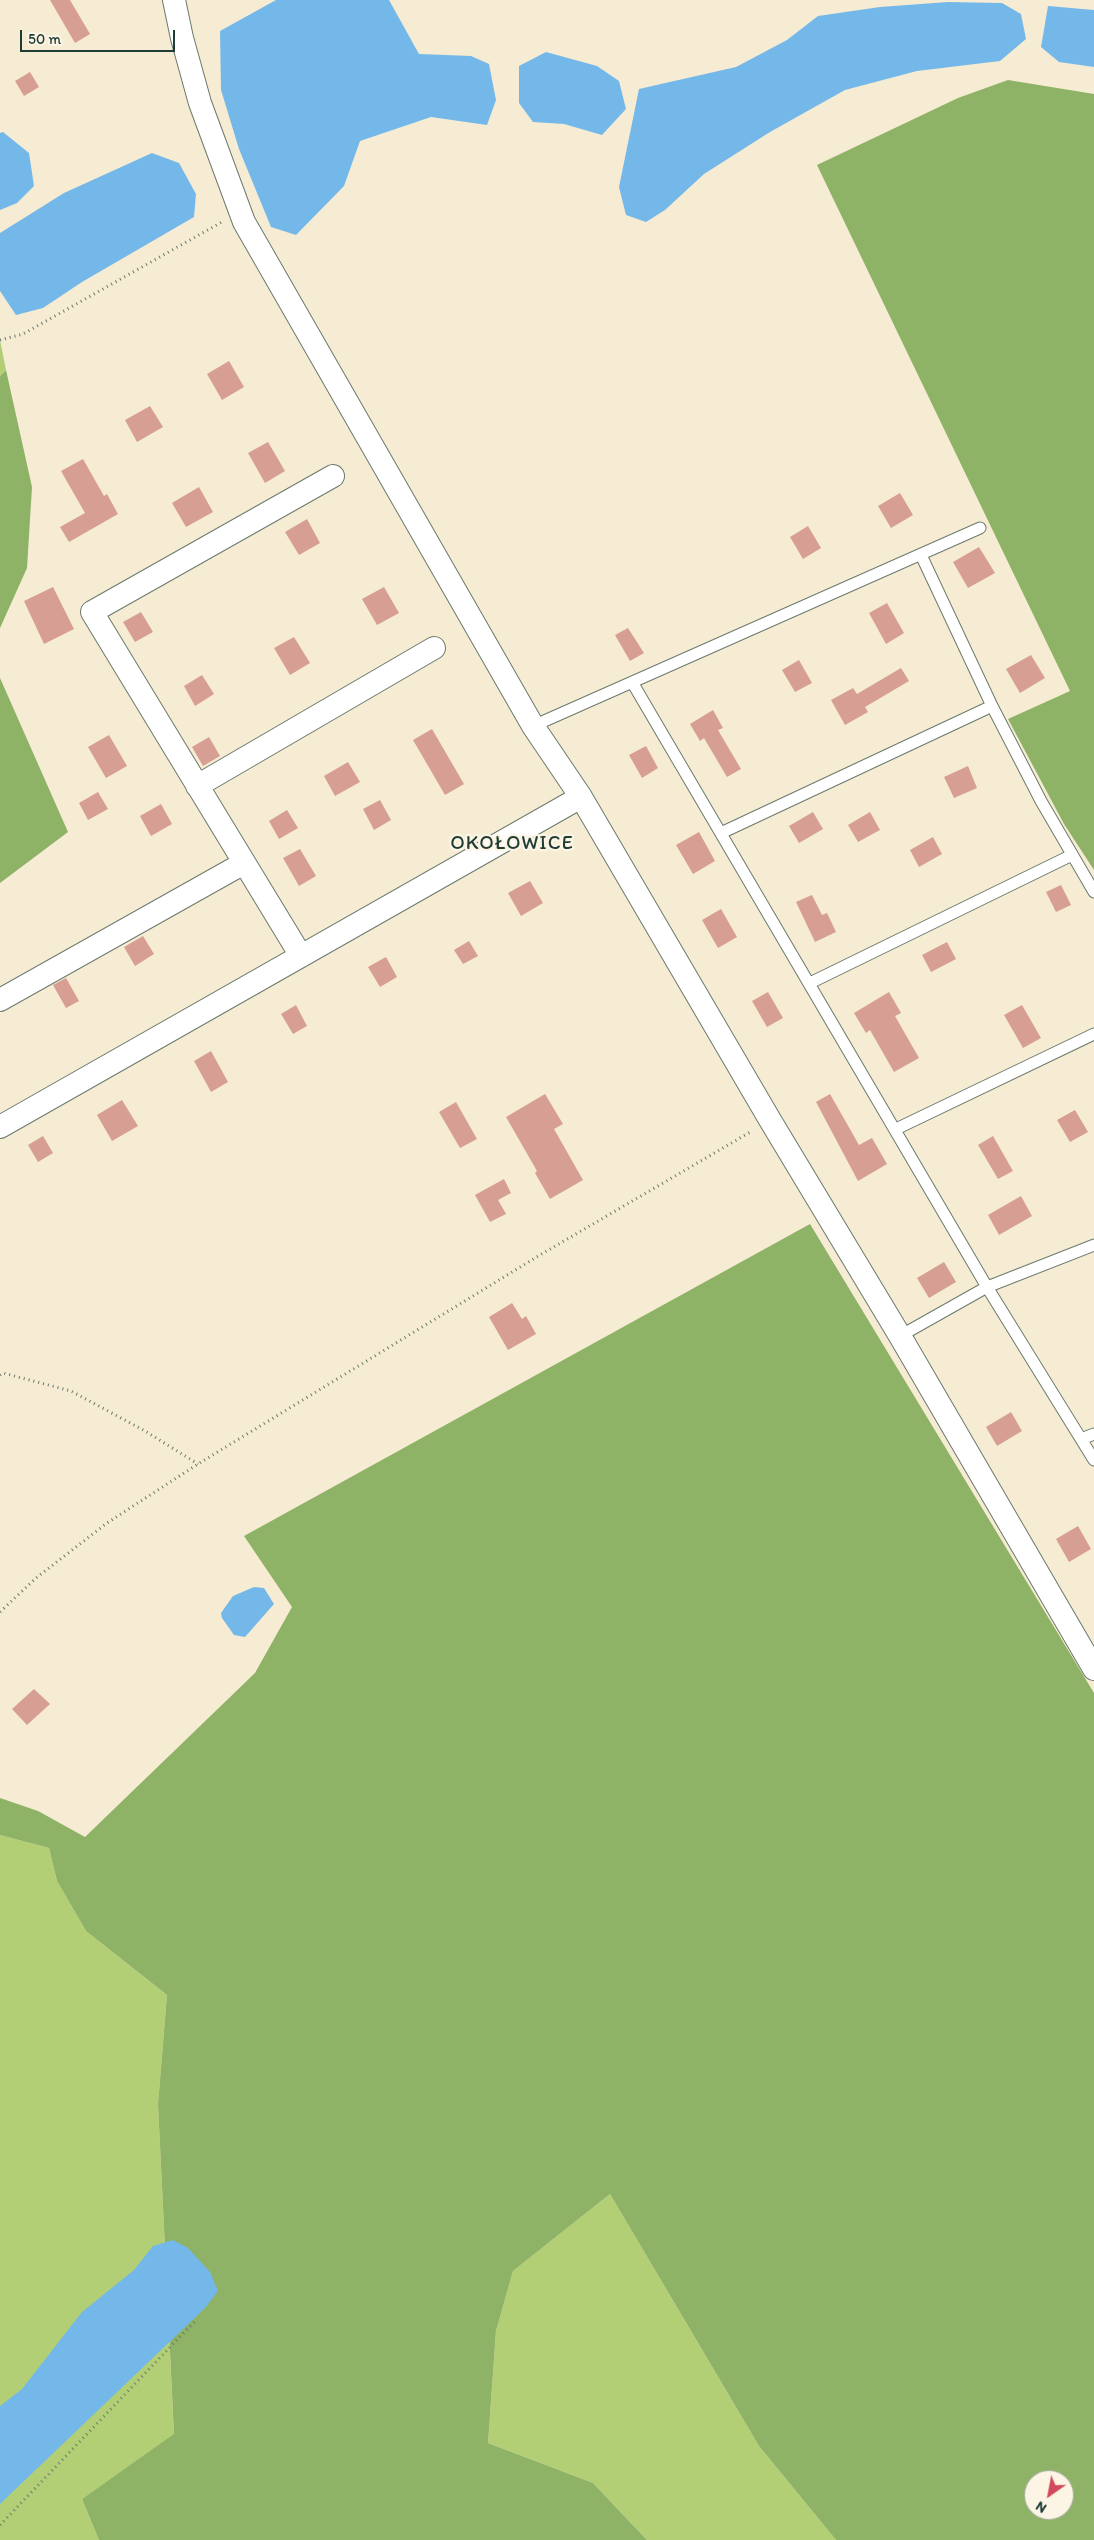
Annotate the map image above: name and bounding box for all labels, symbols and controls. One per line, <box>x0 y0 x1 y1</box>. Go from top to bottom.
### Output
scale bar <box>22 20 178 52</box>
text: 50 m <box>28 30 61 48</box>
district label: OKOŁOWICE <box>449 832 575 856</box>
north arrow <box>1024 2470 1074 2520</box>
text: N <box>1033 2497 1050 2517</box>

